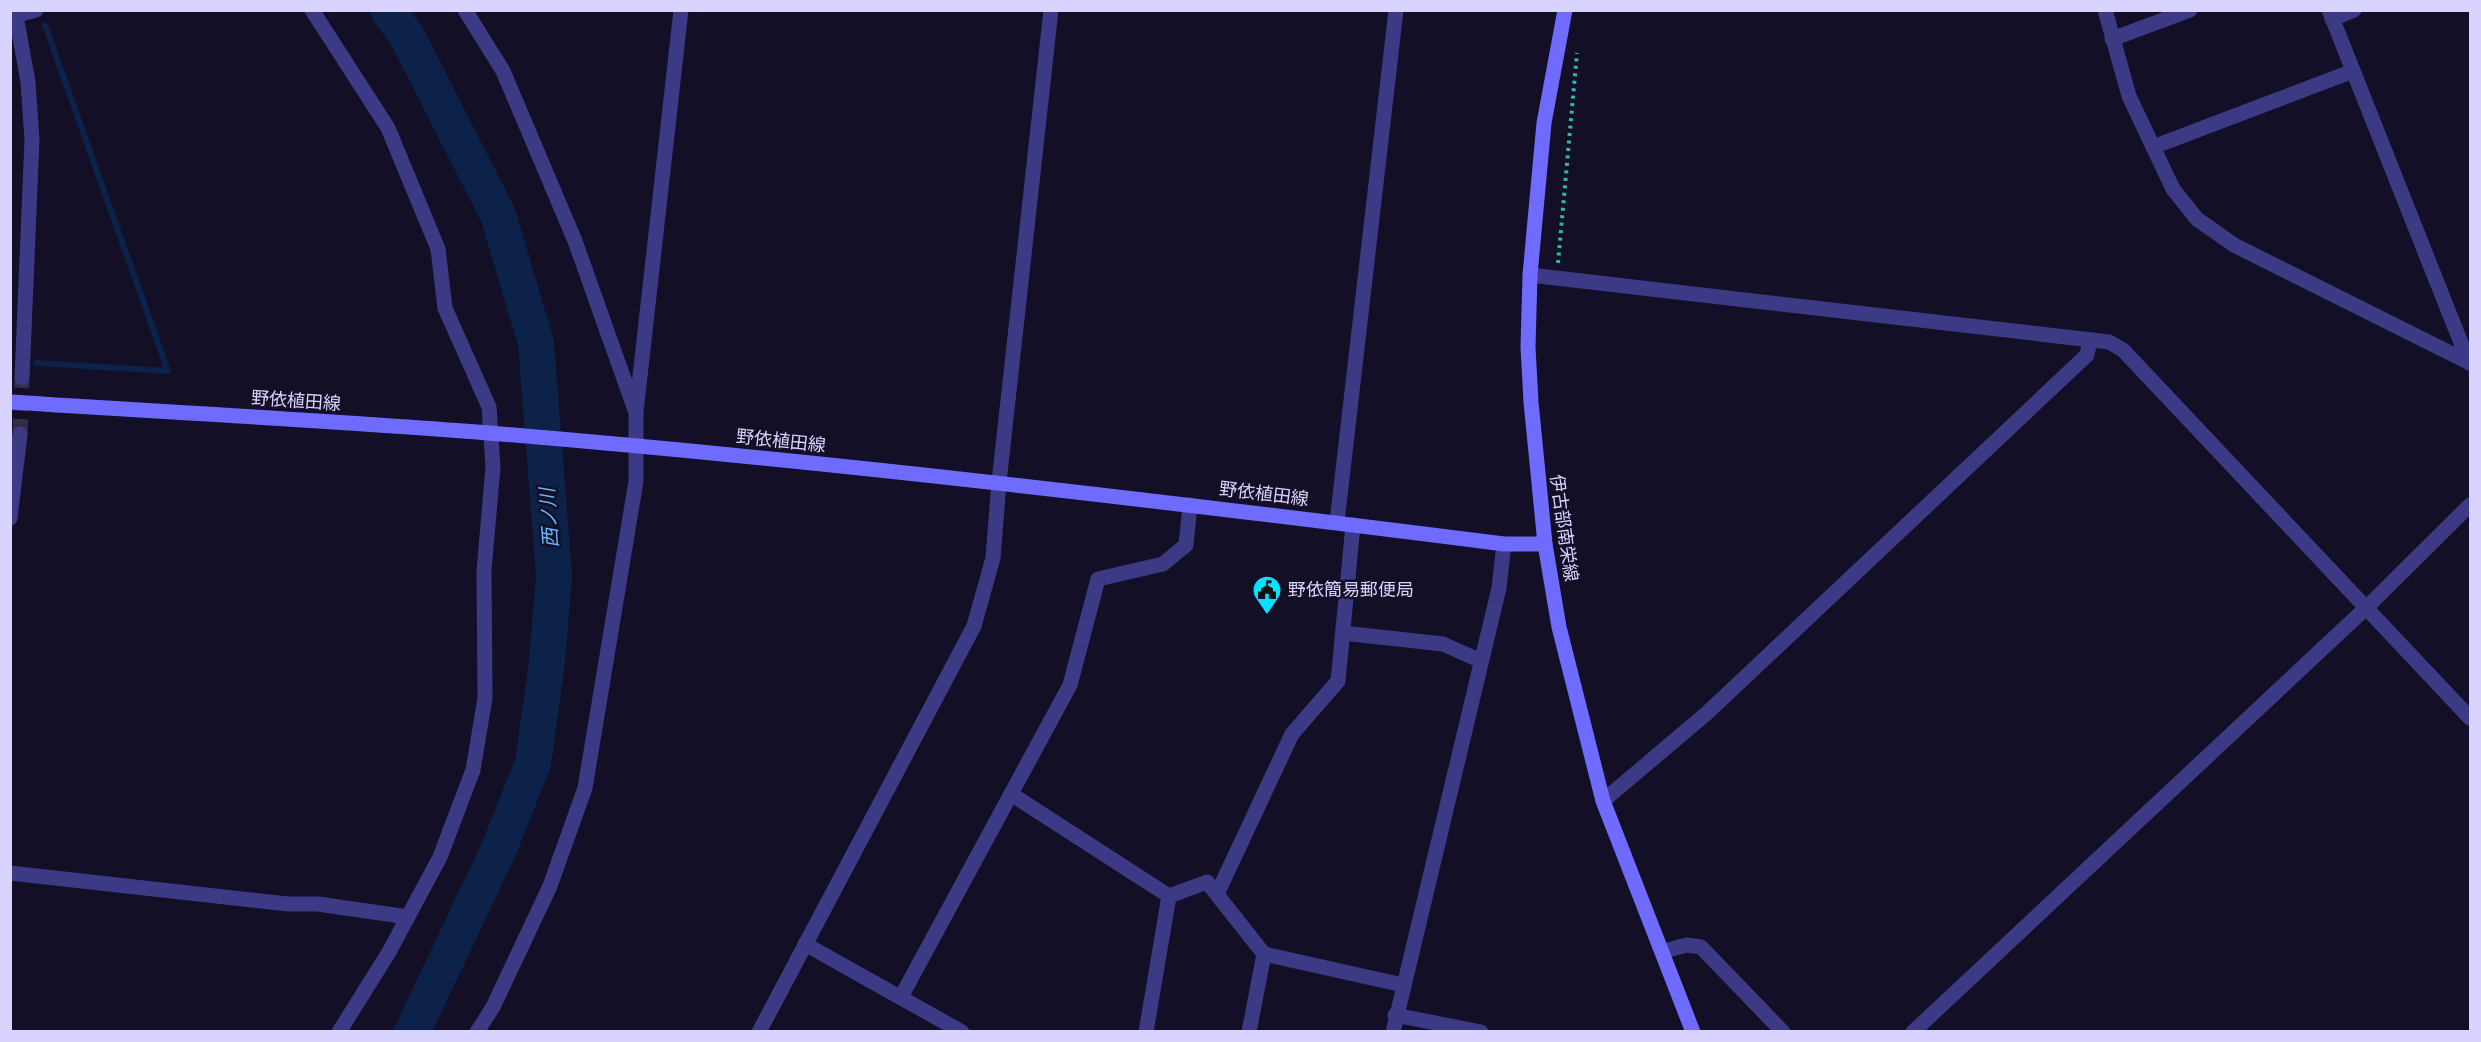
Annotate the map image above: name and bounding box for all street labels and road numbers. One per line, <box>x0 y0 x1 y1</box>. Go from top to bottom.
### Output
street label: 野依植田線 <box>250 386 342 415</box>
street label: 野依植田線 <box>735 424 827 457</box>
street label: 伊古部南栄線 <box>1546 473 1583 583</box>
street label: 野依植田線 <box>1218 477 1310 510</box>

